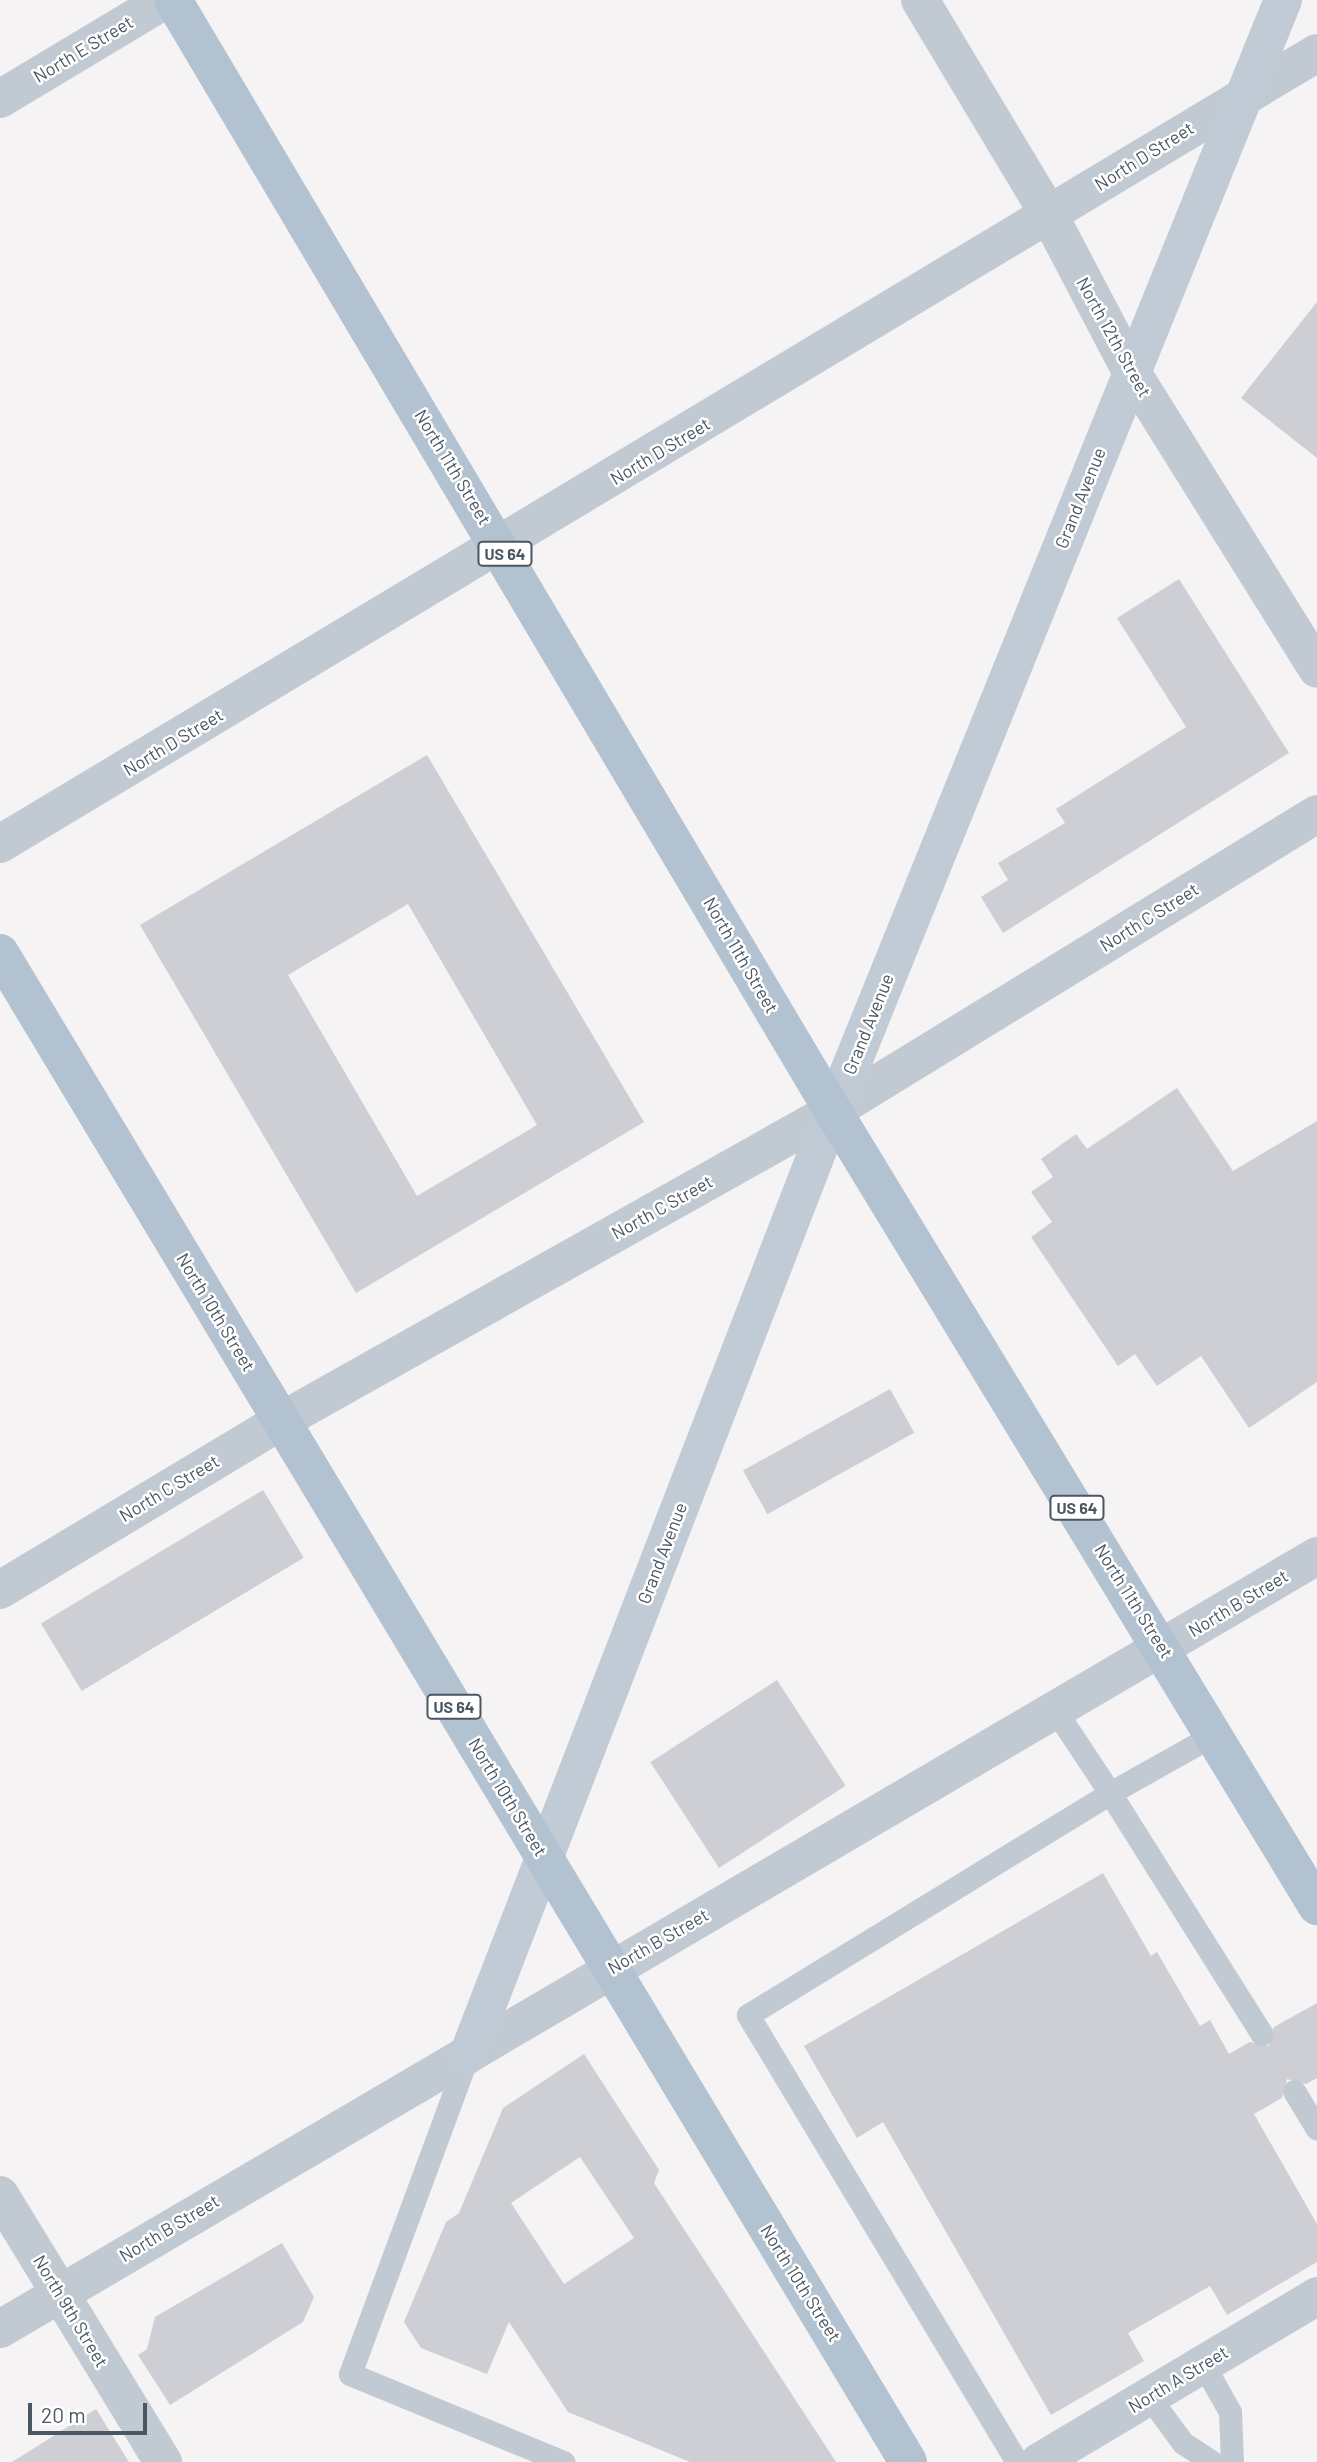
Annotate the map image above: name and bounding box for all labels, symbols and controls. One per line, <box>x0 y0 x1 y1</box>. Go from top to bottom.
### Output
street label: North E Street <box>29 11 137 87</box>
street label: North D Street <box>1091 117 1197 195</box>
street label: North 12th Street <box>1072 273 1156 401</box>
street label: North 11th Street <box>410 406 496 528</box>
street label: North D Street <box>606 413 714 489</box>
street label: Grand Avenue <box>1050 444 1110 552</box>
road number: US 64 <box>477 541 533 566</box>
street label: North D Street <box>119 704 227 780</box>
street label: North C Street <box>1096 878 1202 956</box>
street label: North 11th Street <box>699 893 783 1017</box>
street label: Grand Avenue <box>838 970 898 1078</box>
street label: North C Street <box>608 1170 716 1244</box>
street label: North 10th Street <box>172 1249 260 1375</box>
street label: North C Street <box>115 1450 223 1526</box>
road number: US 64 <box>1049 1496 1105 1520</box>
street label: Grand Avenue <box>633 1499 691 1607</box>
street label: North 11th Street <box>1090 1540 1178 1662</box>
street label: North B Street <box>1184 1565 1292 1641</box>
road number: US 64 <box>426 1694 482 1720</box>
street label: North 10th Street <box>464 1734 552 1860</box>
street label: North B Street <box>604 1903 712 1979</box>
street label: North B Street <box>115 2190 223 2266</box>
street label: North 10th Street <box>756 2220 846 2346</box>
street label: North 9th Street <box>29 2251 113 2371</box>
street label: North A Street <box>1124 2341 1232 2417</box>
scale bar <box>32 2388 150 2432</box>
text: 20 m <box>41 2402 86 2427</box>

